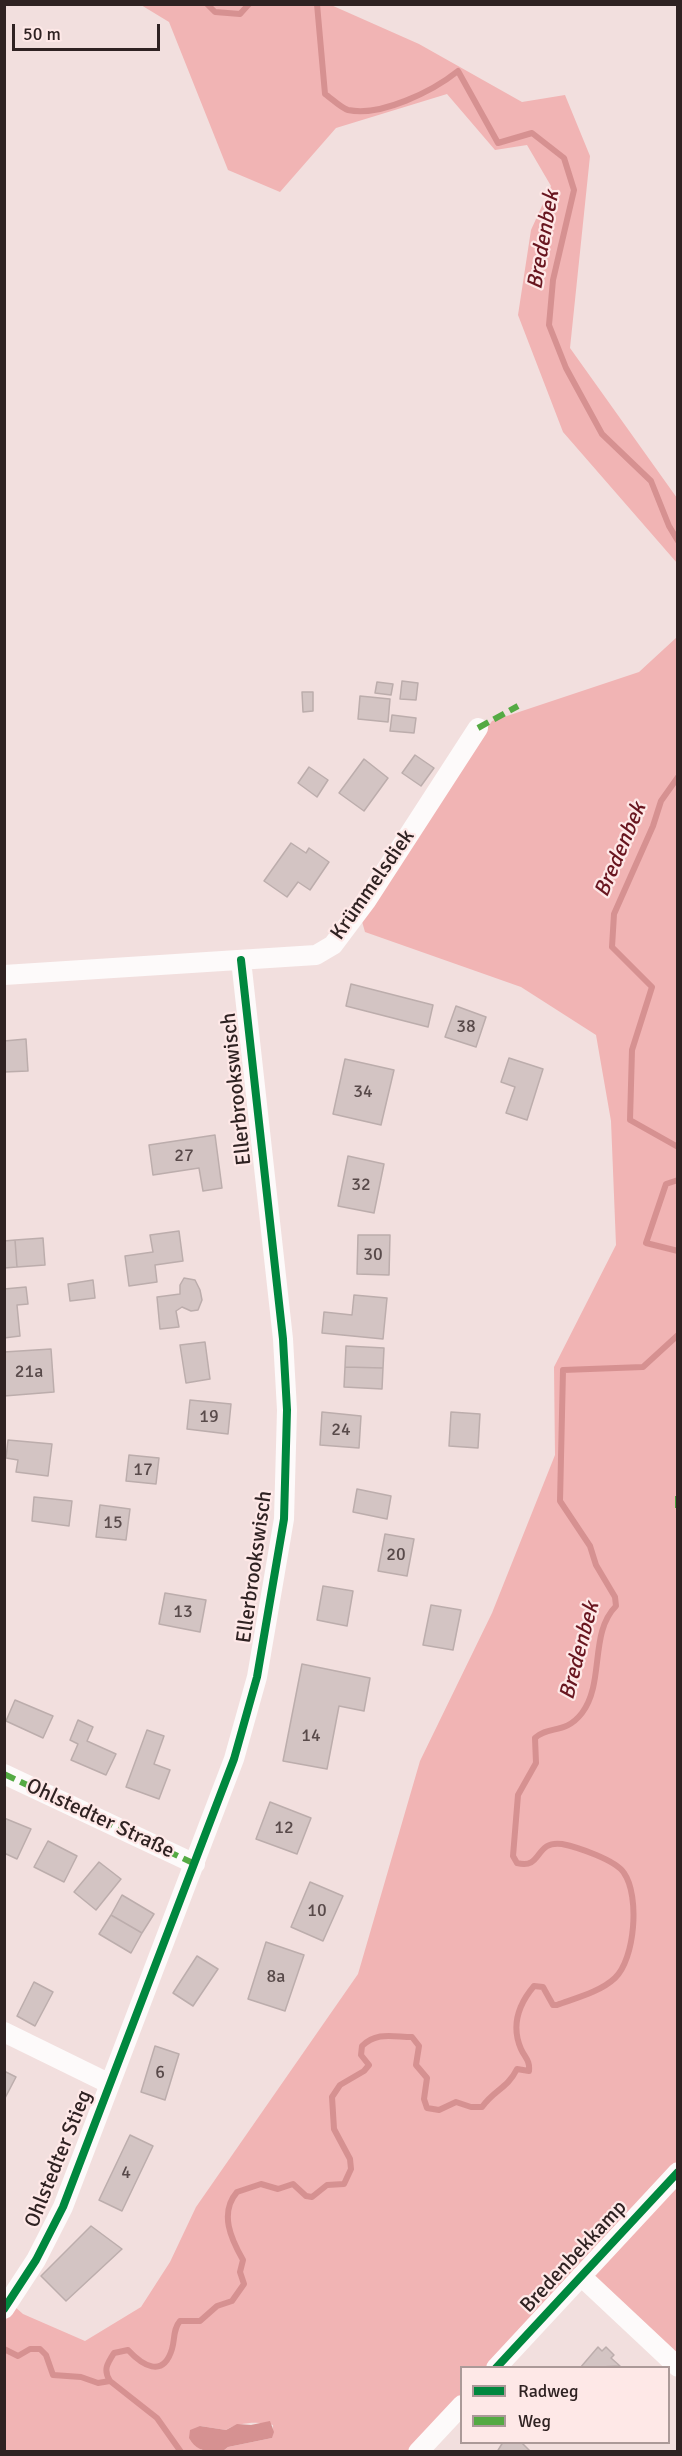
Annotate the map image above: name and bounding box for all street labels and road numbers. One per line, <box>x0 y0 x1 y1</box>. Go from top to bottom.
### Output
street label: Krümmelsdiek <box>326 825 420 945</box>
street label: Ellerbrookswisch <box>216 1011 258 1167</box>
street label: Ellerbrookswisch <box>232 1489 278 1645</box>
street label: Ohlstedter Straße <box>22 1774 178 1864</box>
street label: Ohlstedter Stieg <box>20 2087 98 2231</box>
street label: Bredenbekkamp <box>516 2196 632 2318</box>

